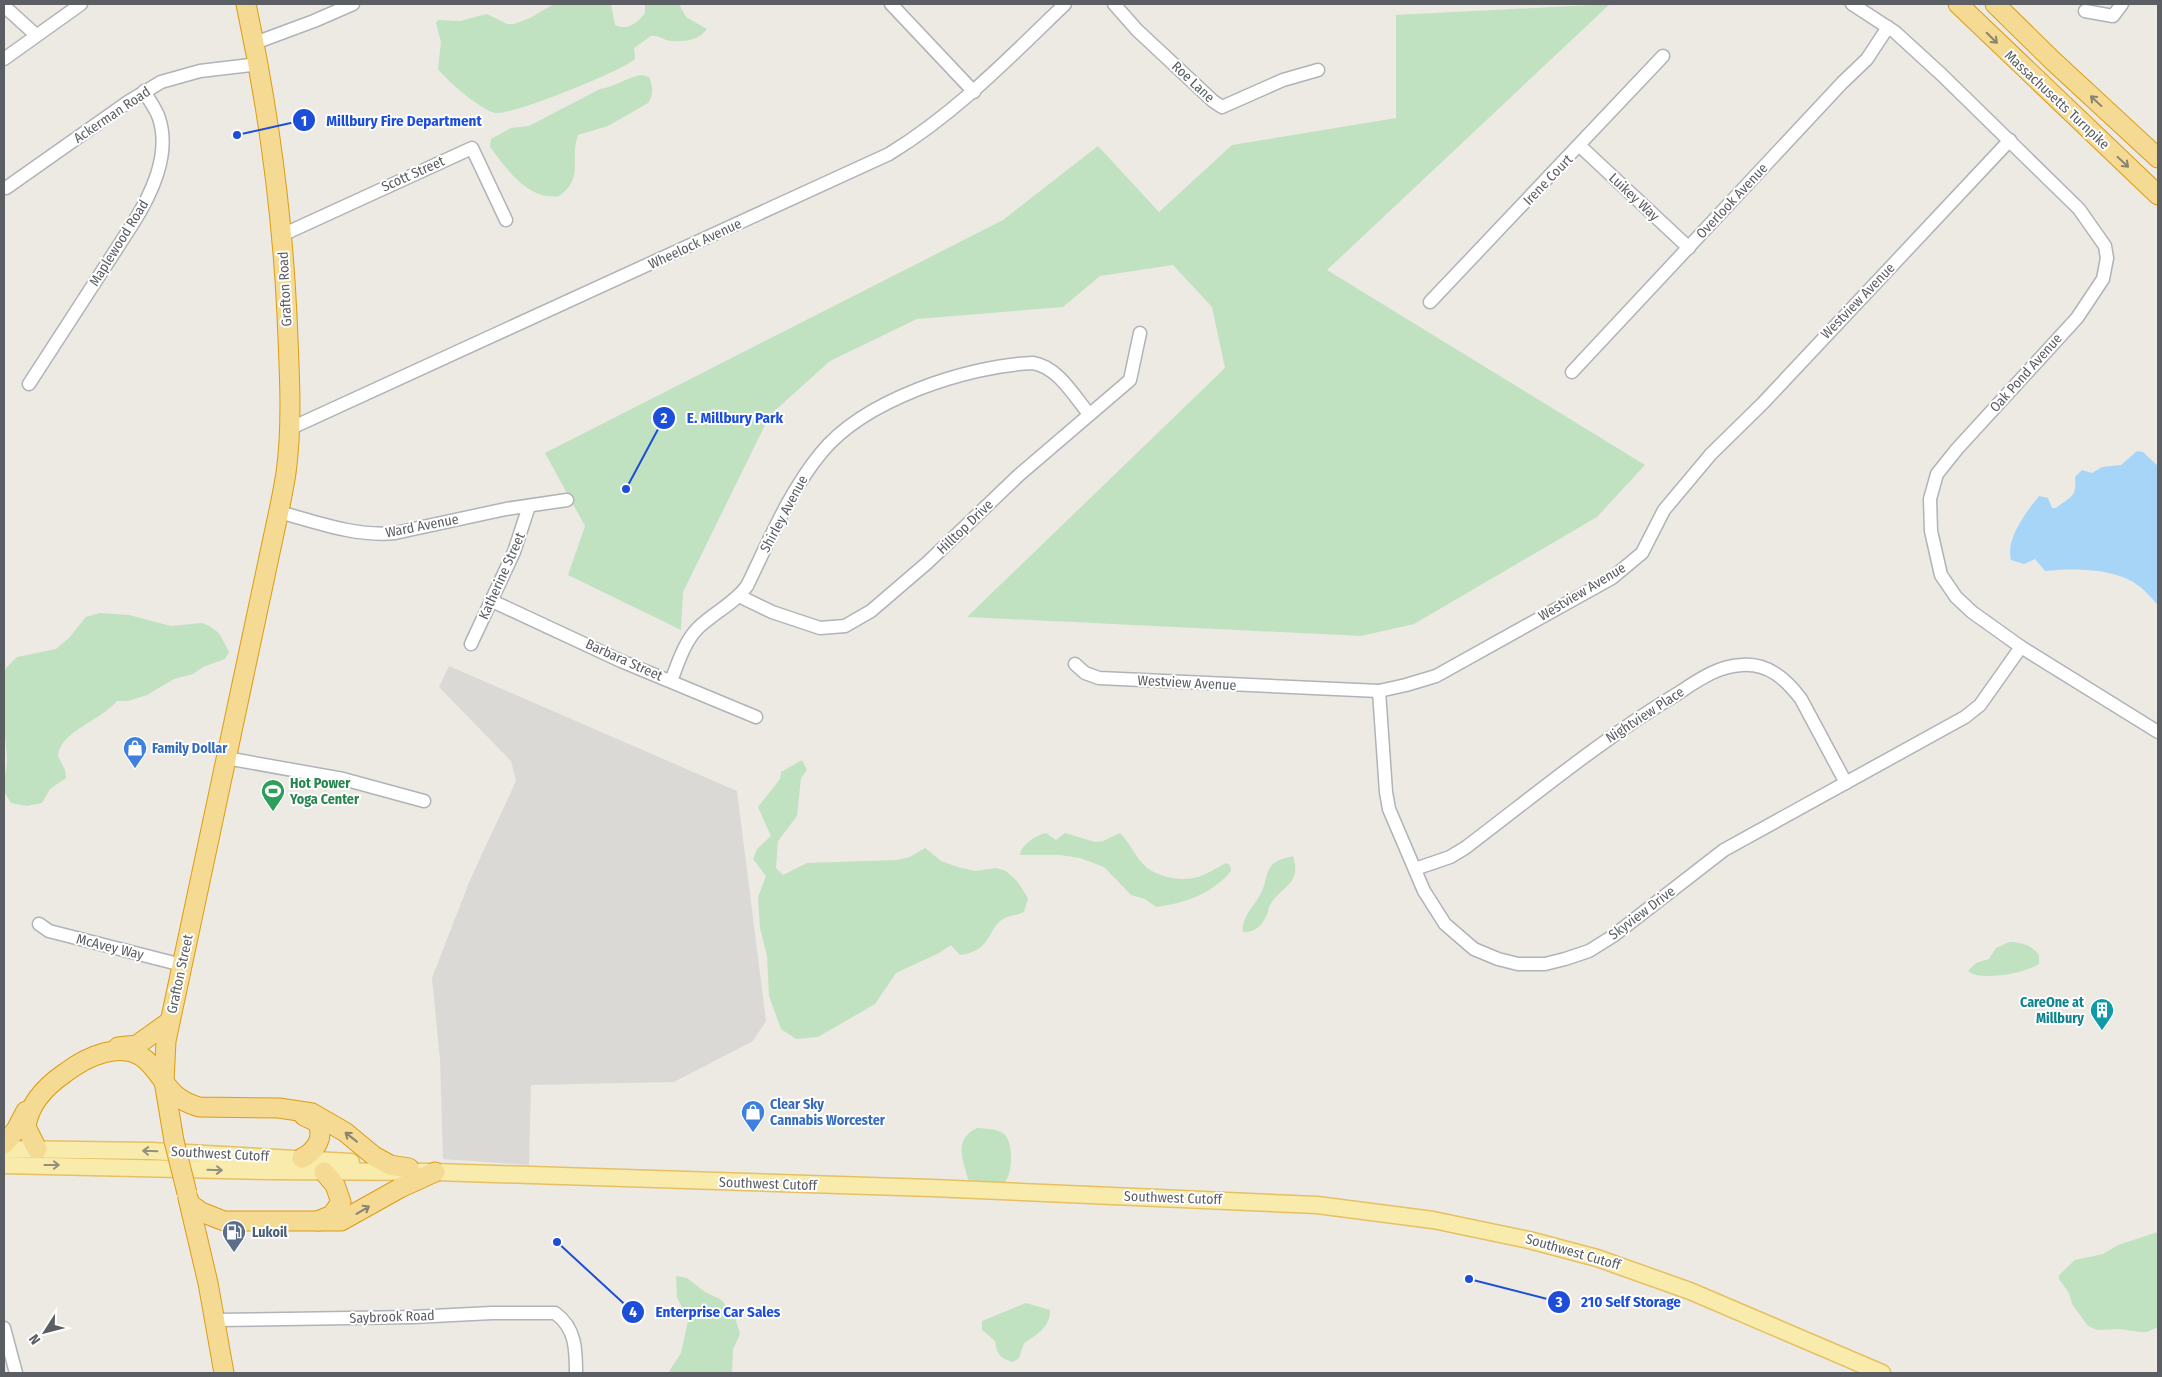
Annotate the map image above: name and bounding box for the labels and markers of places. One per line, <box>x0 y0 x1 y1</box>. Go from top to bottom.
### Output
callout: Millbury Fire Department <box>292 105 492 135</box>
callout: E. Millbury Park <box>651 403 793 433</box>
shop icon: Family Dollar <box>122 735 148 769</box>
place label: Family Dollar <box>152 740 228 757</box>
place label: Hot Power Yoga Center <box>289 775 360 808</box>
sports icon: Hot Power Yoga Center <box>260 778 286 812</box>
place label: CareOne at Millbury <box>2020 994 2085 1027</box>
building icon: CareOne at Millbury <box>2089 997 2115 1031</box>
place label: Clear Sky Cannabis Worcester <box>770 1096 886 1129</box>
shop icon: Clear Sky Cannabis Worcester <box>740 1099 766 1133</box>
fuel station icon: Lukoil <box>221 1219 247 1253</box>
place label: Lukoil <box>252 1224 288 1241</box>
callout: 210 Self Storage <box>1546 1287 1691 1317</box>
callout: Enterprise Car Sales <box>621 1297 791 1327</box>

